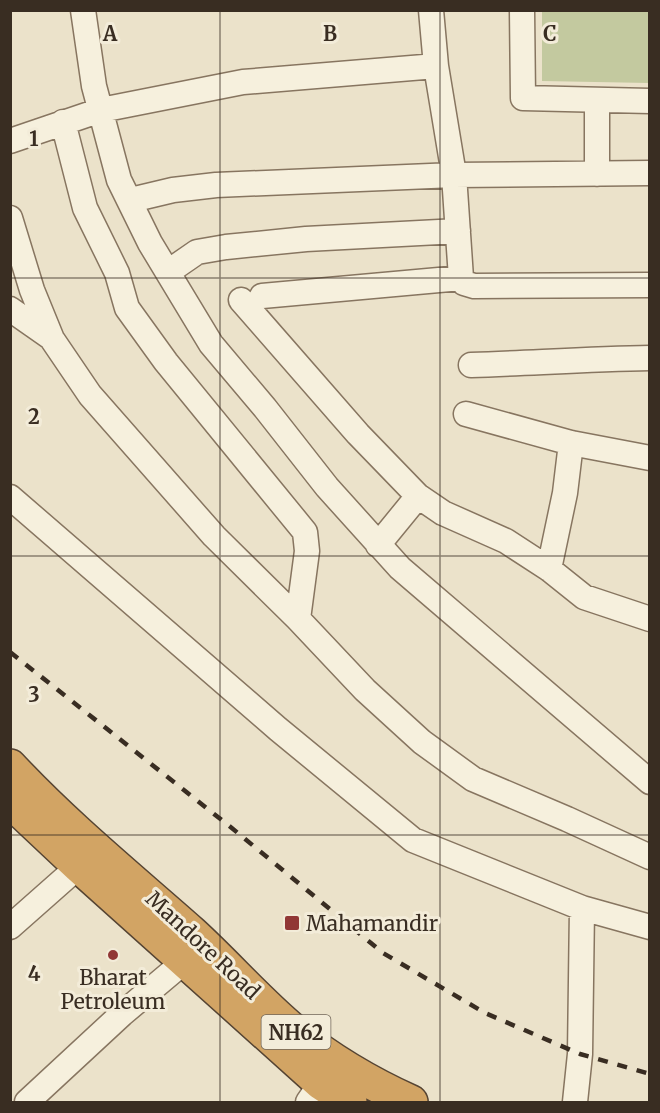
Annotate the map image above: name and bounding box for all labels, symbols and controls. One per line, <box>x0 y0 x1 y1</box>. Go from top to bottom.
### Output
text: A <box>102 21 118 46</box>
text: B <box>323 21 337 46</box>
text: C <box>543 21 557 46</box>
text: 1 <box>29 126 39 151</box>
text: 2 <box>28 404 40 429</box>
text: 3 <box>28 682 40 707</box>
street label: Mandore Road <box>140 885 266 1005</box>
place label: Mahamandir <box>306 910 438 937</box>
marker: Mahamandir <box>283 914 301 932</box>
marker: Bharat Petroleum <box>106 948 120 962</box>
text: 4 <box>28 961 41 986</box>
place label: Bharat Petroleum <box>61 964 166 1015</box>
road number: NH62 <box>262 1015 330 1049</box>

